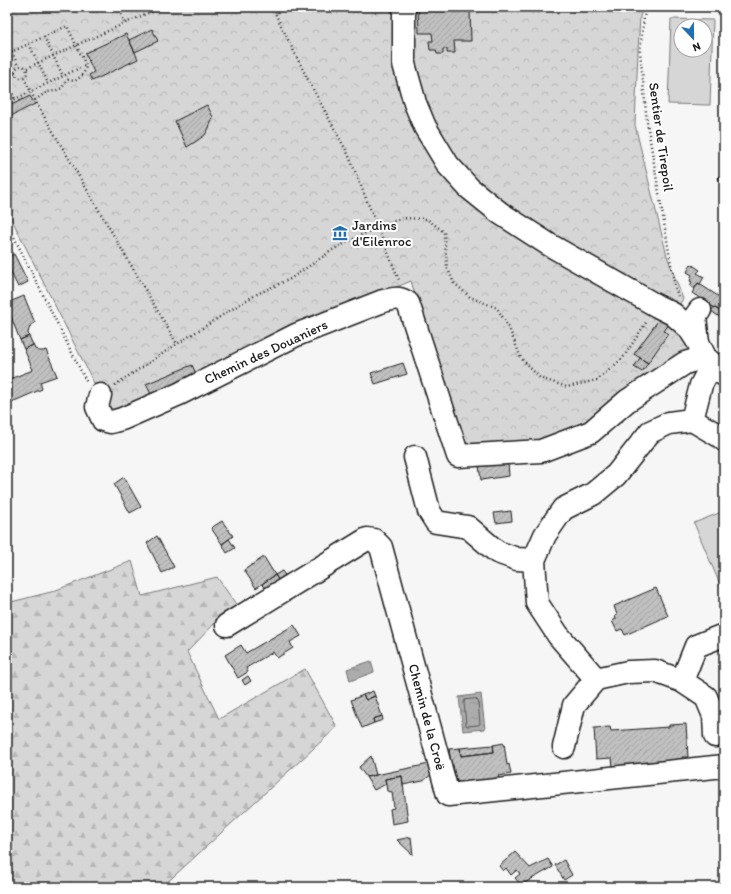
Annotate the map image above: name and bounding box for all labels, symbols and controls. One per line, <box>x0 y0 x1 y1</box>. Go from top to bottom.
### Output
north arrow <box>673 18 713 58</box>
text: N <box>691 39 702 54</box>
street label: Sentier de Tirepoil <box>645 81 677 193</box>
place label: Jardins d'Eilenroc <box>352 217 411 250</box>
museum icon: Jardins d'Eilenroc <box>331 224 349 242</box>
street label: Chemin des Douaniers <box>202 316 330 388</box>
street label: Chemin de la Croë <box>405 662 449 772</box>

